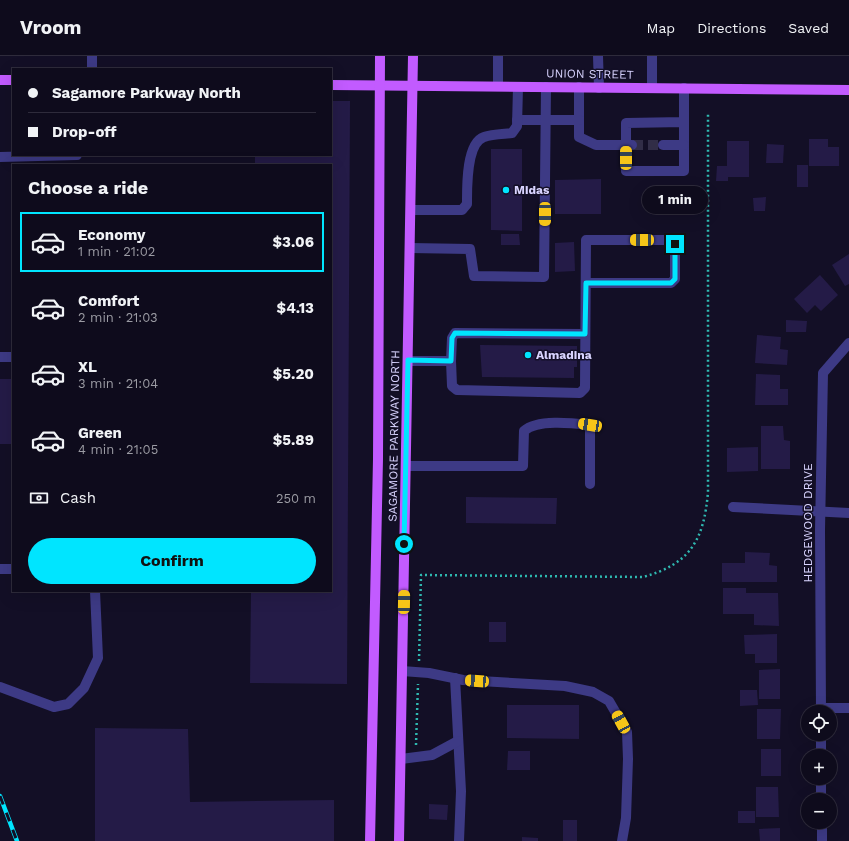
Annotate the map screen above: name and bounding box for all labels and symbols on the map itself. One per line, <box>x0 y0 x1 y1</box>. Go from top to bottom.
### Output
street label: UNION STREET <box>546 66 634 82</box>
car <box>620 146 632 170</box>
place label: Midas <box>514 183 550 197</box>
marker: Midas <box>501 185 511 195</box>
callout: 1 min <box>642 186 708 214</box>
car <box>539 202 551 226</box>
car <box>630 234 654 246</box>
route end <box>666 235 684 253</box>
place label: Almadina <box>536 348 592 362</box>
street label: SAGAMORE PARKWAY NORTH <box>386 350 402 522</box>
marker: Almadina <box>523 350 533 360</box>
car <box>577 417 603 433</box>
street label: HEDGEWOOD DRIVE <box>801 463 815 583</box>
route start <box>395 535 413 553</box>
car <box>398 590 410 614</box>
car <box>465 674 489 688</box>
car <box>610 709 632 735</box>

